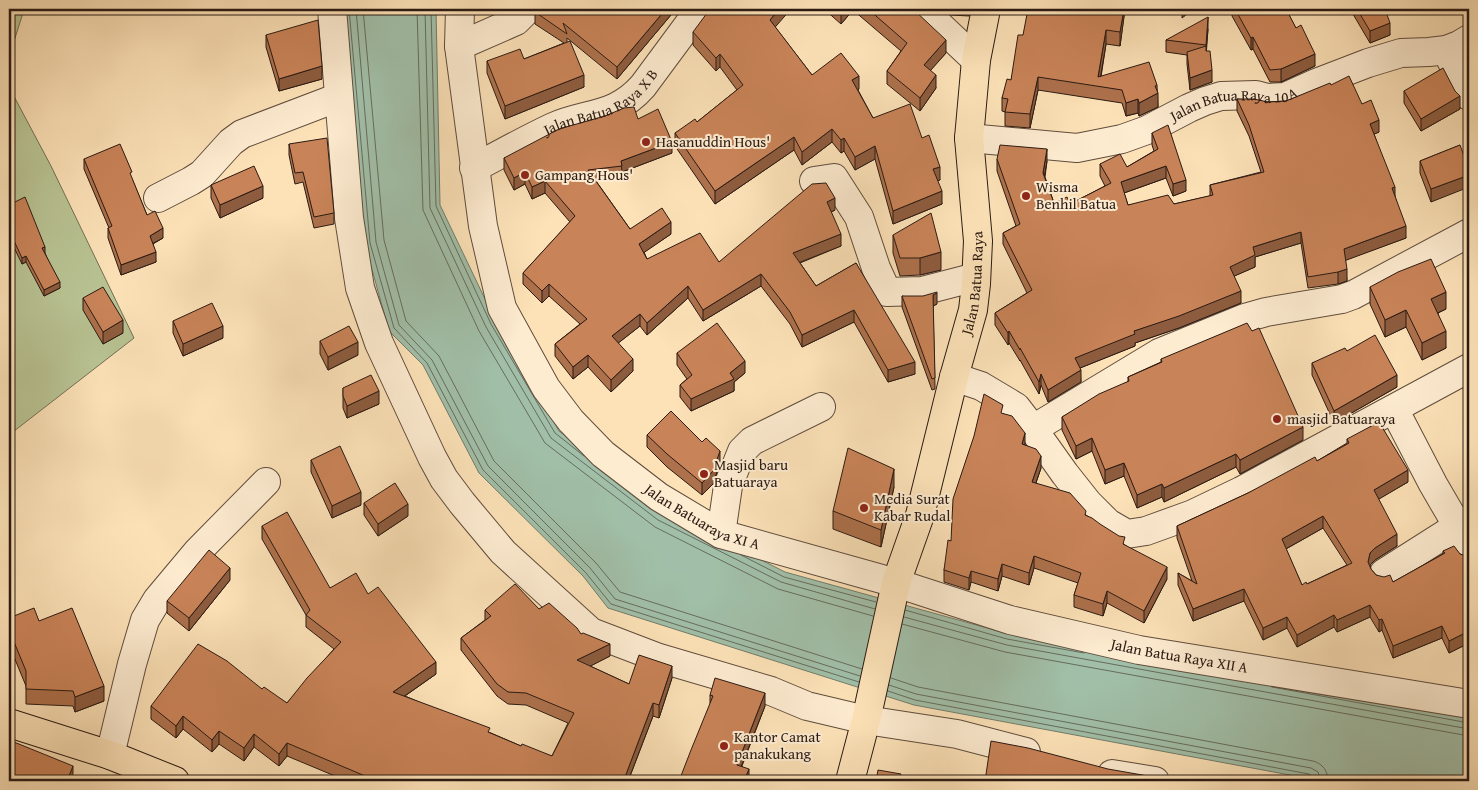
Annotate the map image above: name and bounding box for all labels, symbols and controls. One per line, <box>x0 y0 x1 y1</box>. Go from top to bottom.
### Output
street label: Jalan Batua Raya X B <box>538 64 662 141</box>
street label: Jalan Batua Raya 10A <box>1164 82 1301 127</box>
place label: Hasanuddin Hous' <box>656 131 770 152</box>
marker: Hasanuddin Hous' <box>640 136 652 148</box>
place label: Gampang Hous' <box>535 164 633 185</box>
marker: Gampang Hous' <box>519 169 531 181</box>
place label: Wisma Benhil Batua <box>1036 176 1116 214</box>
marker: Wisma Benhil Batua <box>1020 190 1032 202</box>
street label: Jalan Batua Raya <box>955 230 988 339</box>
place label: masjid Batuaraya <box>1287 408 1395 429</box>
marker: masjid Batuaraya <box>1271 413 1283 425</box>
place label: Masjid baru Batuaraya <box>714 454 789 492</box>
marker: Masjid baru Batuaraya <box>698 468 710 480</box>
street label: Jalan Batuaraya XI A <box>639 477 762 554</box>
place label: Media Surat Kabar Rudal <box>874 488 951 526</box>
marker: Media Surat Kabar Rudal <box>858 502 870 514</box>
street label: Jalan Batua Raya XII A <box>1107 632 1249 678</box>
place label: Kantor Camat panakukang <box>734 726 821 764</box>
marker: Kantor Camat panakukang <box>718 740 730 752</box>

